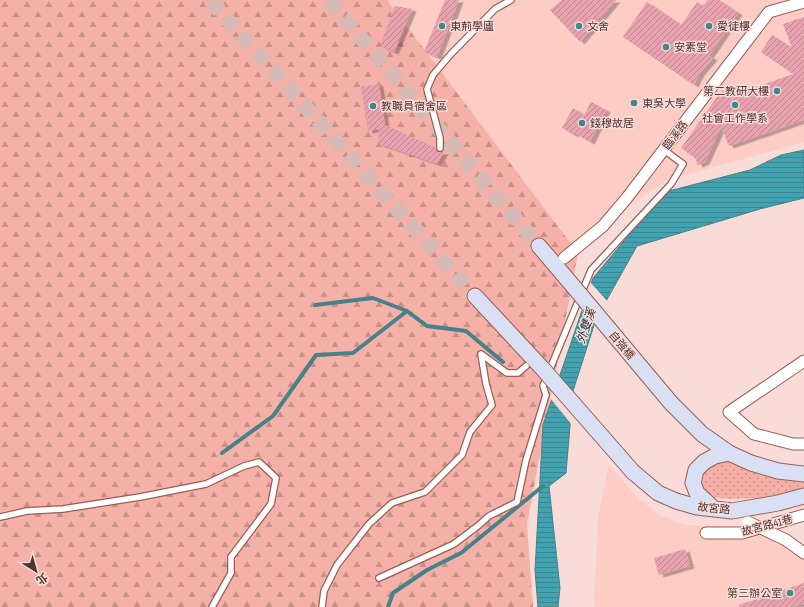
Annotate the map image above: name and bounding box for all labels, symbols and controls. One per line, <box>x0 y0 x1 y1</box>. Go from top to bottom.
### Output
place label: 東荊學廬 <box>450 20 494 33</box>
place label: 文舍 <box>587 20 609 33</box>
place label: 愛徒樓 <box>717 20 750 33</box>
marker: 東荊學廬 <box>437 21 447 31</box>
marker: 文舍 <box>574 21 584 31</box>
marker: 愛徒樓 <box>704 21 714 31</box>
place label: 安素堂 <box>674 41 707 54</box>
marker: 安素堂 <box>661 42 671 52</box>
place label: 第二教研大樓 <box>703 85 769 98</box>
marker: 第二教研大樓 <box>772 86 782 96</box>
place label: 東吳大學 <box>642 97 686 110</box>
marker: 東吳大學 <box>629 98 639 108</box>
place label: 教職員宿舍區 <box>381 100 447 113</box>
marker: 社會工作學系 <box>730 100 740 110</box>
marker: 教職員宿舍區 <box>368 101 378 111</box>
place label: 社會工作學系 <box>702 112 768 125</box>
place label: 錢穆故居 <box>590 117 634 130</box>
marker: 錢穆故居 <box>577 118 587 128</box>
street label: 臨溪路 <box>660 118 691 152</box>
water label: 外雙溪 <box>574 305 600 346</box>
street label: 自強橋 <box>606 329 637 362</box>
street label: 故宮路 <box>697 500 731 517</box>
street label: 故宮路41巷 <box>740 512 794 539</box>
north arrow <box>16 551 56 591</box>
text: 北 <box>33 570 50 587</box>
place label: 第三辦公室 <box>727 587 782 600</box>
marker: 第三辦公室 <box>785 588 795 598</box>

